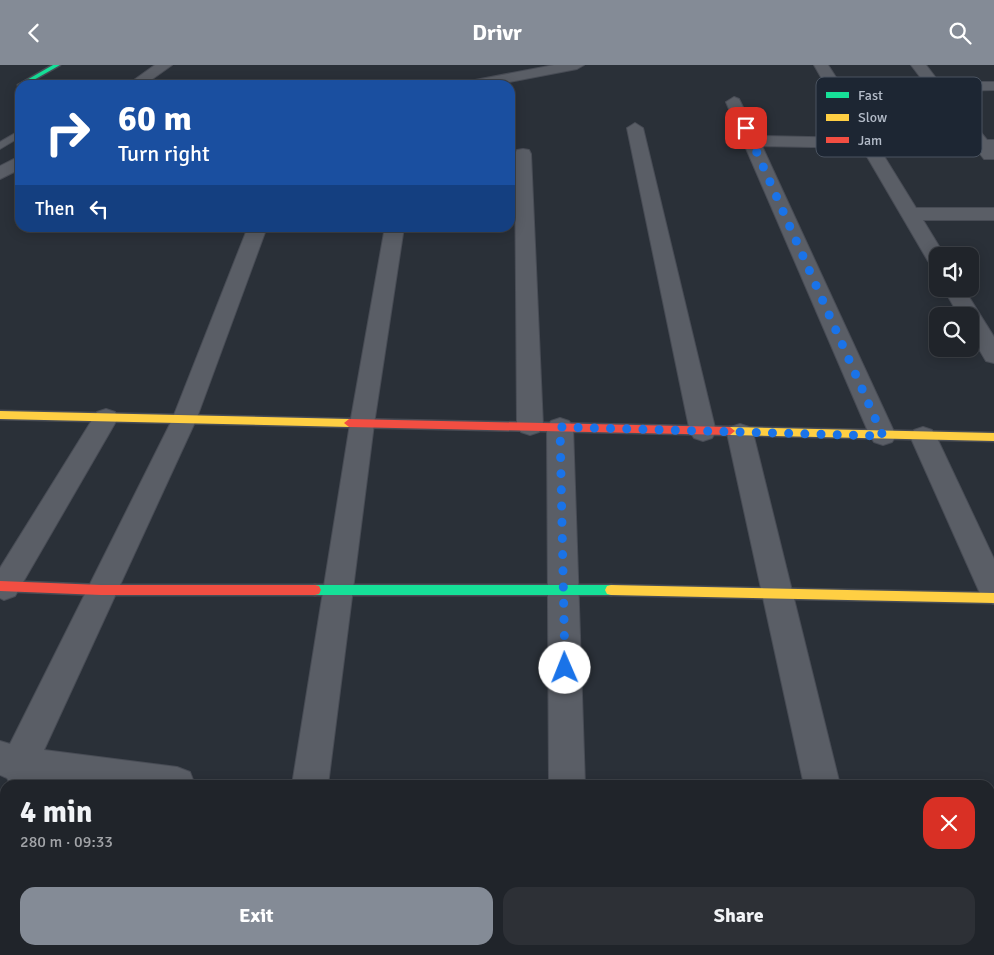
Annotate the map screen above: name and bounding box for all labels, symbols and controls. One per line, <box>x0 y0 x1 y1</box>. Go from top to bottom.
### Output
icon: back <box>20 19 48 47</box>
text: Drivr <box>472 19 522 46</box>
icon: search <box>946 19 974 47</box>
legend <box>816 77 982 157</box>
text: Fast <box>858 87 883 104</box>
text: 60 m <box>118 97 192 140</box>
icon: right <box>35 100 100 165</box>
pin <box>725 107 767 149</box>
text: Slow <box>858 109 887 126</box>
icon: arrive <box>732 114 760 142</box>
text: Jam <box>858 132 882 149</box>
text: Turn right <box>118 140 210 167</box>
icon: left <box>85 195 113 223</box>
text: Then <box>35 197 75 221</box>
map controls <box>929 247 979 357</box>
button: sound <box>929 247 979 297</box>
button: search <box>929 307 979 357</box>
position arrow <box>538 641 590 693</box>
text: 4 min <box>20 794 92 831</box>
button: close <box>923 797 975 849</box>
text: 280 m · 09:33 <box>20 832 113 852</box>
button: Exit <box>20 887 493 945</box>
button: Share <box>503 887 975 945</box>

